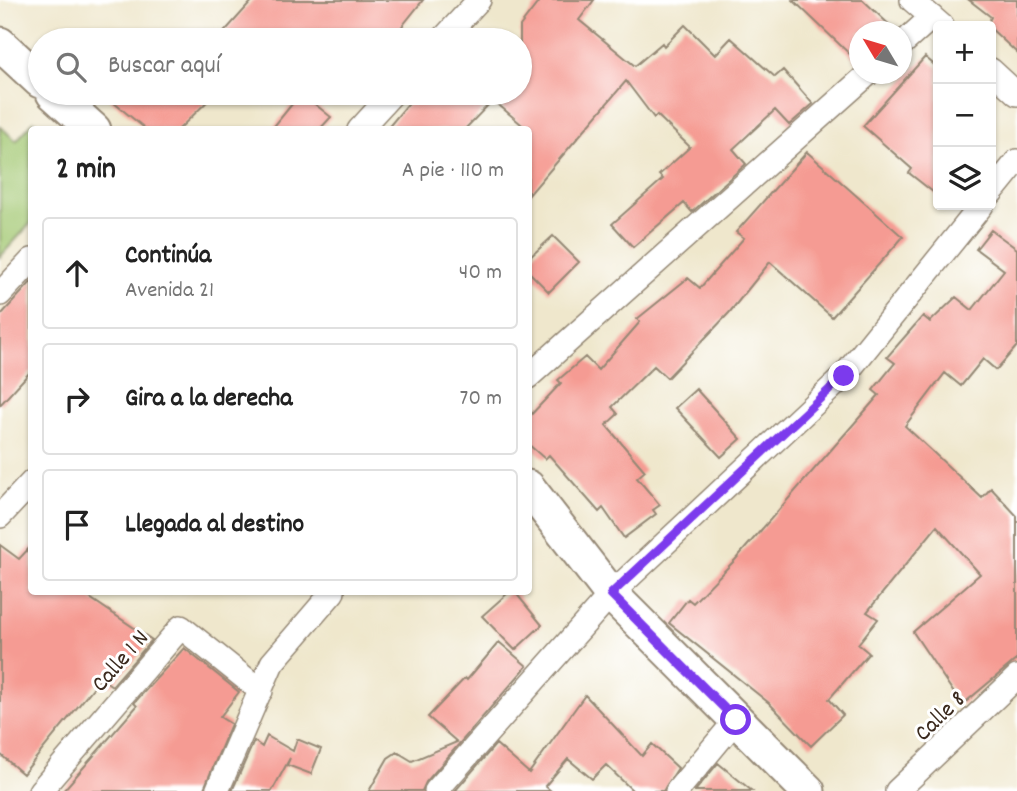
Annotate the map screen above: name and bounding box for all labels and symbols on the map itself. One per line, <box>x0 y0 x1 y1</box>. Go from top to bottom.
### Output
north arrow <box>849 21 912 84</box>
route end <box>828 360 859 391</box>
street label: Calle 1 N <box>84 623 158 701</box>
street label: Calle 8 <box>908 684 975 750</box>
route start <box>720 704 751 735</box>

